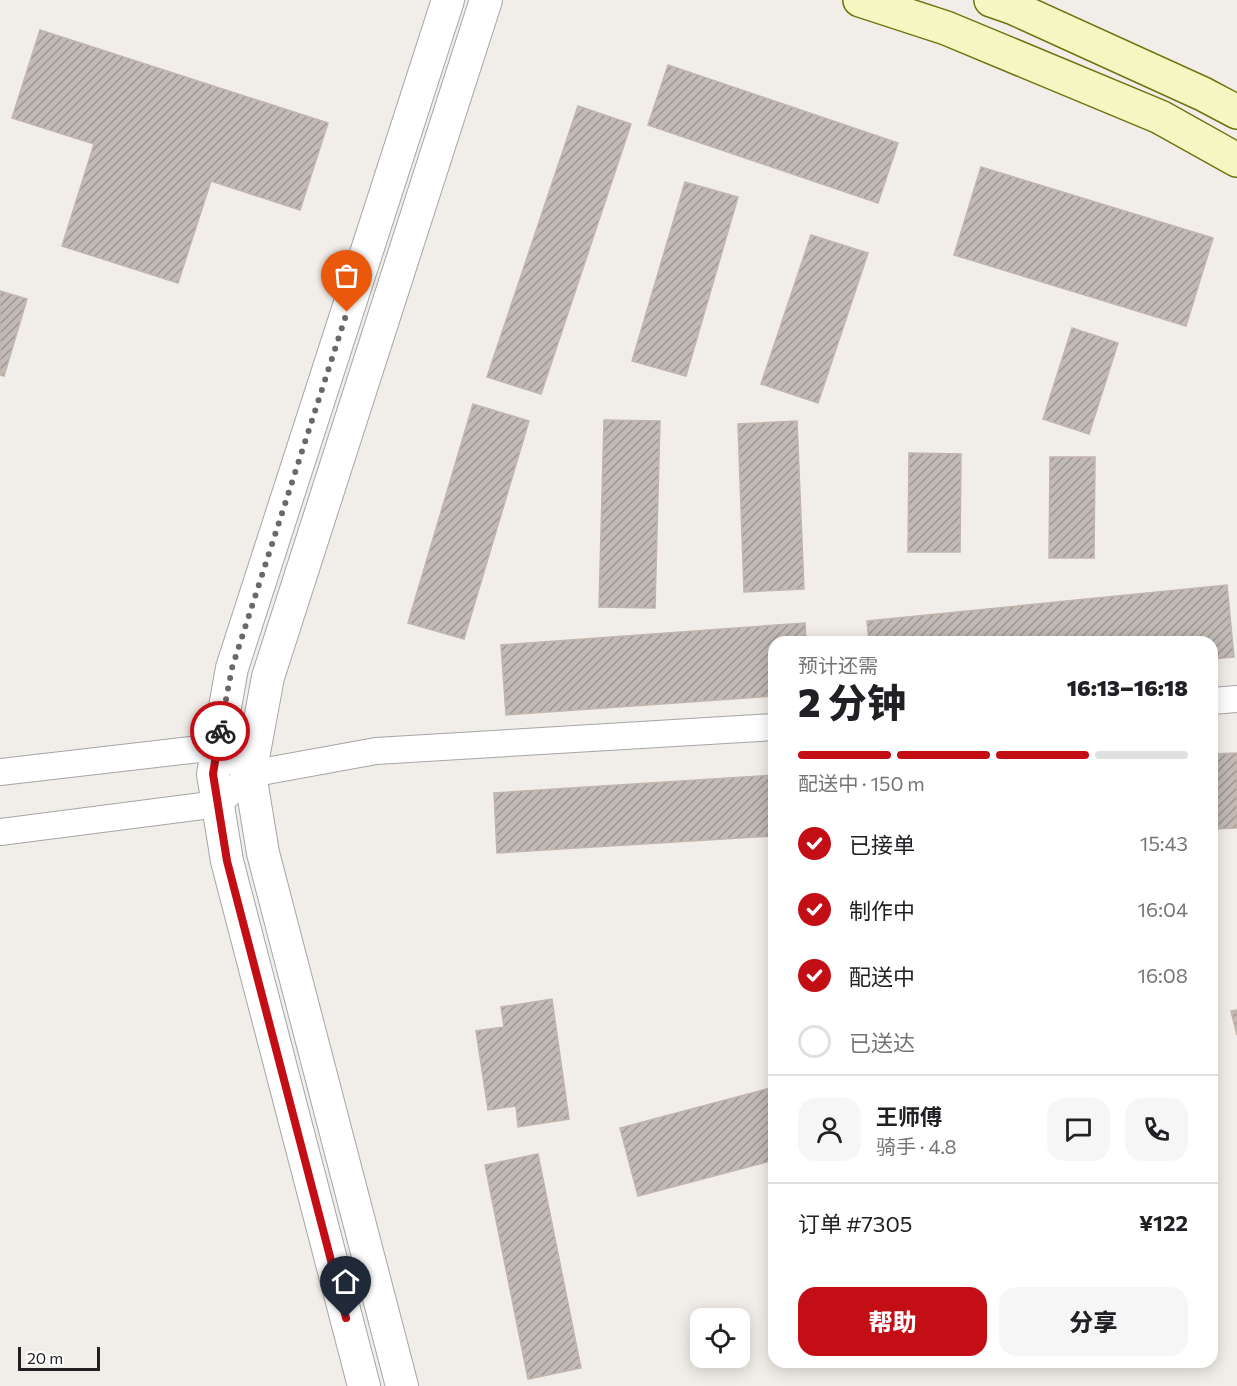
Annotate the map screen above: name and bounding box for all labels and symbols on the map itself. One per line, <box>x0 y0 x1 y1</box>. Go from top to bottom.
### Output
pin <box>321 250 372 312</box>
courier <box>190 701 250 761</box>
pin <box>320 1256 371 1318</box>
scale bar <box>18 1344 100 1372</box>

